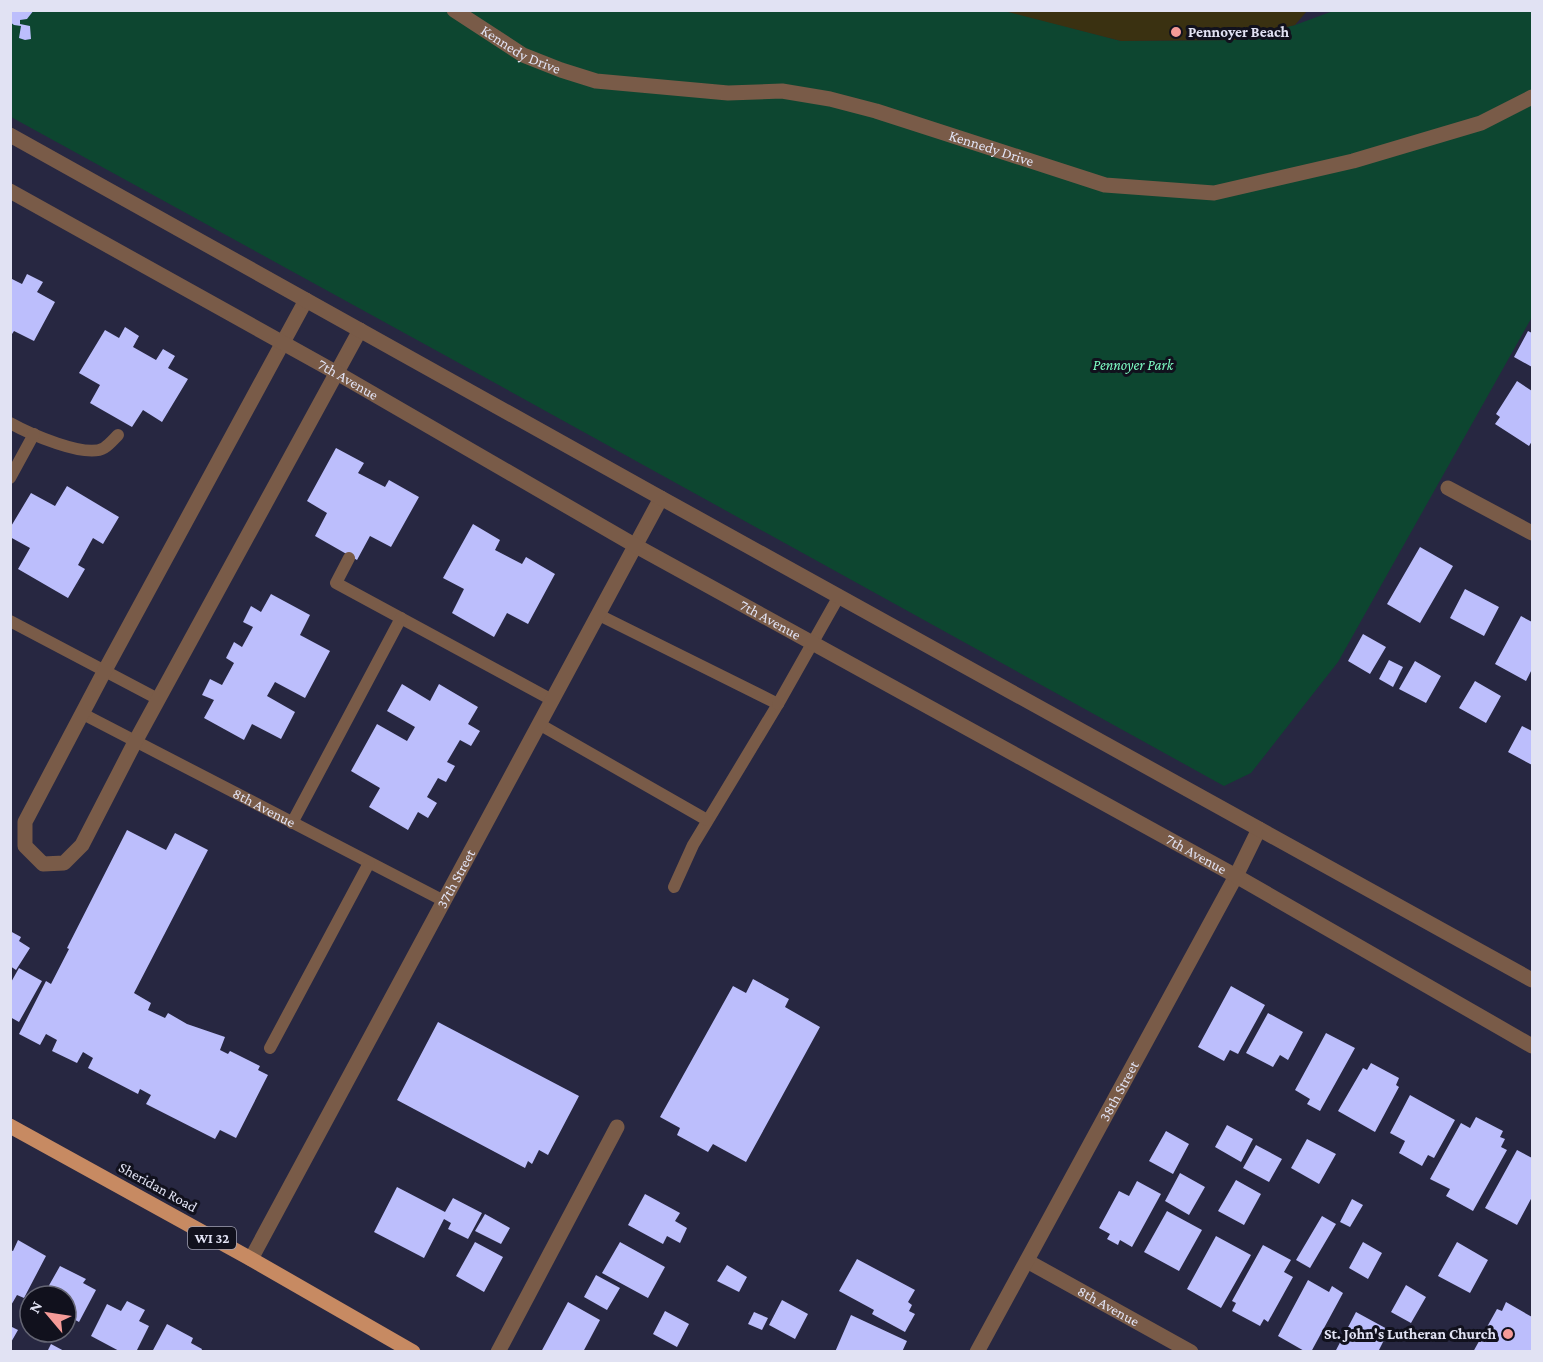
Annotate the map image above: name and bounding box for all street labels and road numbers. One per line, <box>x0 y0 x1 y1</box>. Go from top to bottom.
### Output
street label: Kennedy Drive <box>478 22 563 77</box>
street label: Kennedy Drive <box>947 127 1036 170</box>
street label: 7th Avenue <box>315 356 381 403</box>
street label: 7th Avenue <box>737 597 804 643</box>
street label: 8th Avenue <box>230 785 298 831</box>
street label: 7th Avenue <box>1163 831 1230 877</box>
street label: 37th Street <box>433 845 479 911</box>
street label: 38th Street <box>1096 1057 1142 1124</box>
street label: Sheridan Road <box>116 1159 200 1215</box>
road number: WI 32 <box>188 1227 236 1249</box>
street label: 8th Avenue <box>1075 1283 1142 1330</box>

